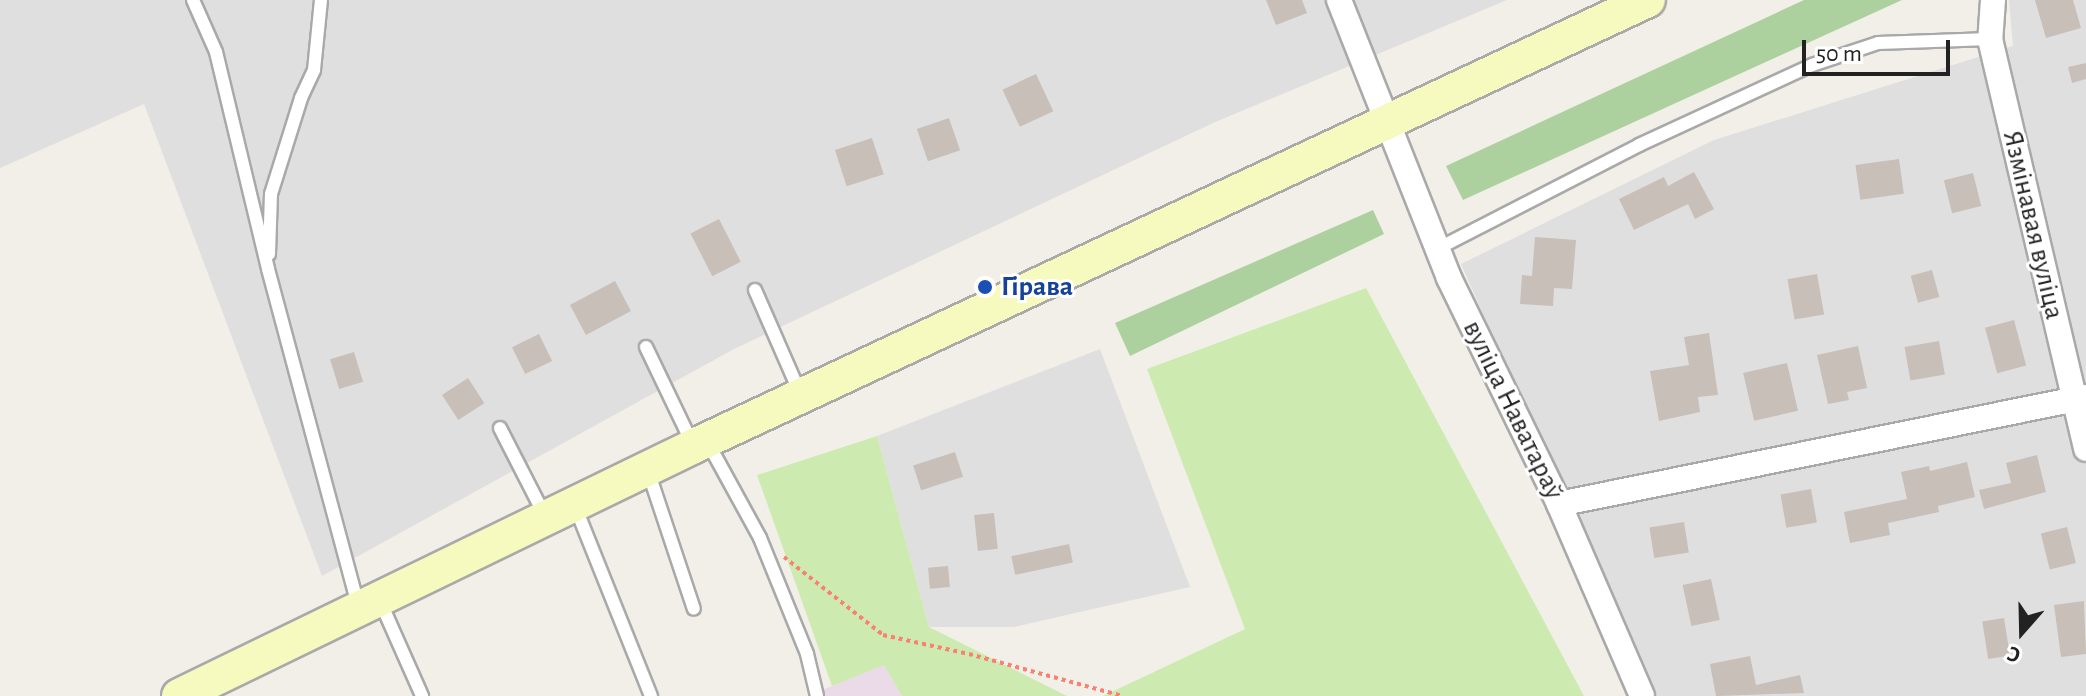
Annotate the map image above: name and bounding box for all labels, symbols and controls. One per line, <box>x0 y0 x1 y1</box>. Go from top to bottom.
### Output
scale bar <box>1806 24 1954 74</box>
text: 50 m <box>1816 42 1862 66</box>
street label: Язмінавая вуліца <box>1995 127 2071 323</box>
place label: Гірава <box>1001 270 1073 304</box>
marker: Гірава <box>976 278 994 296</box>
street label: вуліца Наватараў <box>1455 315 1571 505</box>
north arrow <box>1982 592 2062 672</box>
text: С <box>2004 642 2023 667</box>

